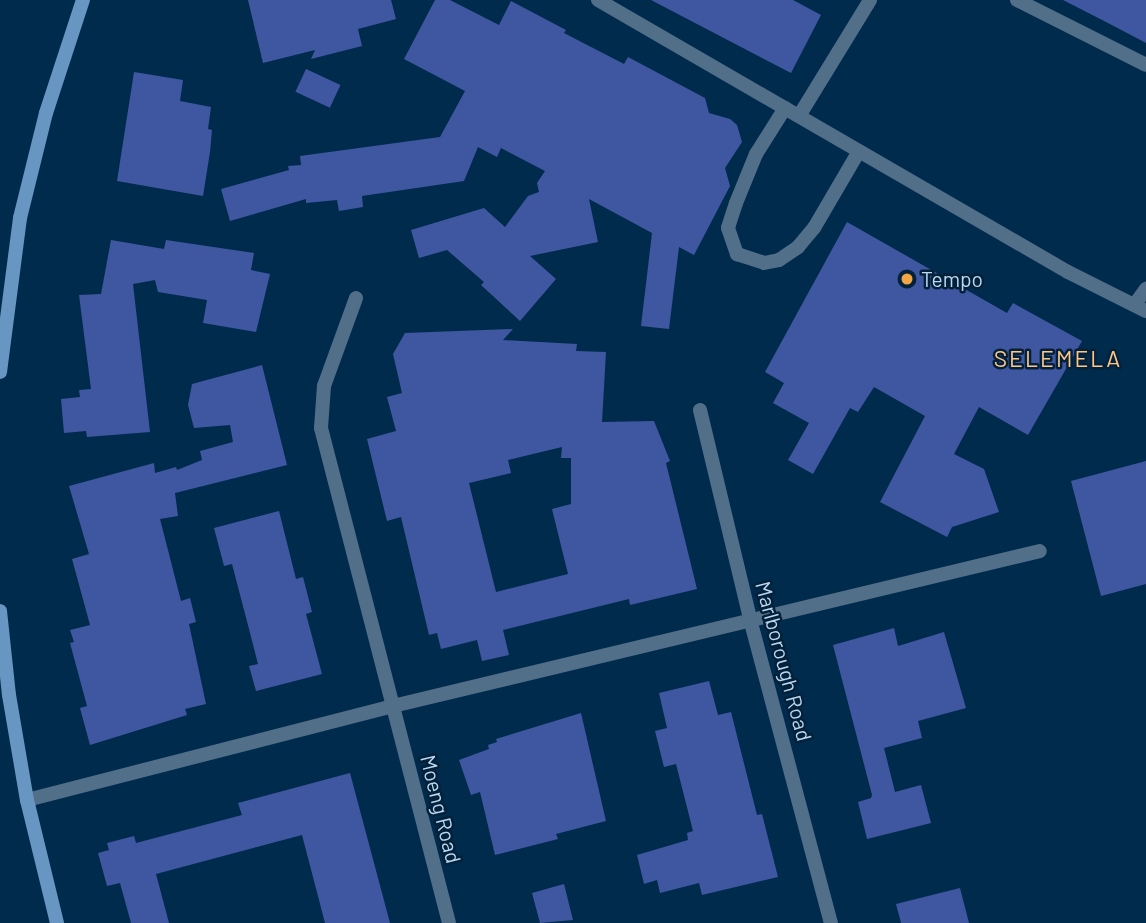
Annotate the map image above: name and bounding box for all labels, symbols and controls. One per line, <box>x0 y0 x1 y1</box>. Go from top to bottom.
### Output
place label: Tempo <box>921 266 983 292</box>
marker: Tempo <box>899 271 915 287</box>
district label: SELEMELA <box>995 344 1121 372</box>
street label: Marlborough Road <box>751 578 817 744</box>
street label: Moeng Road <box>415 752 467 866</box>

